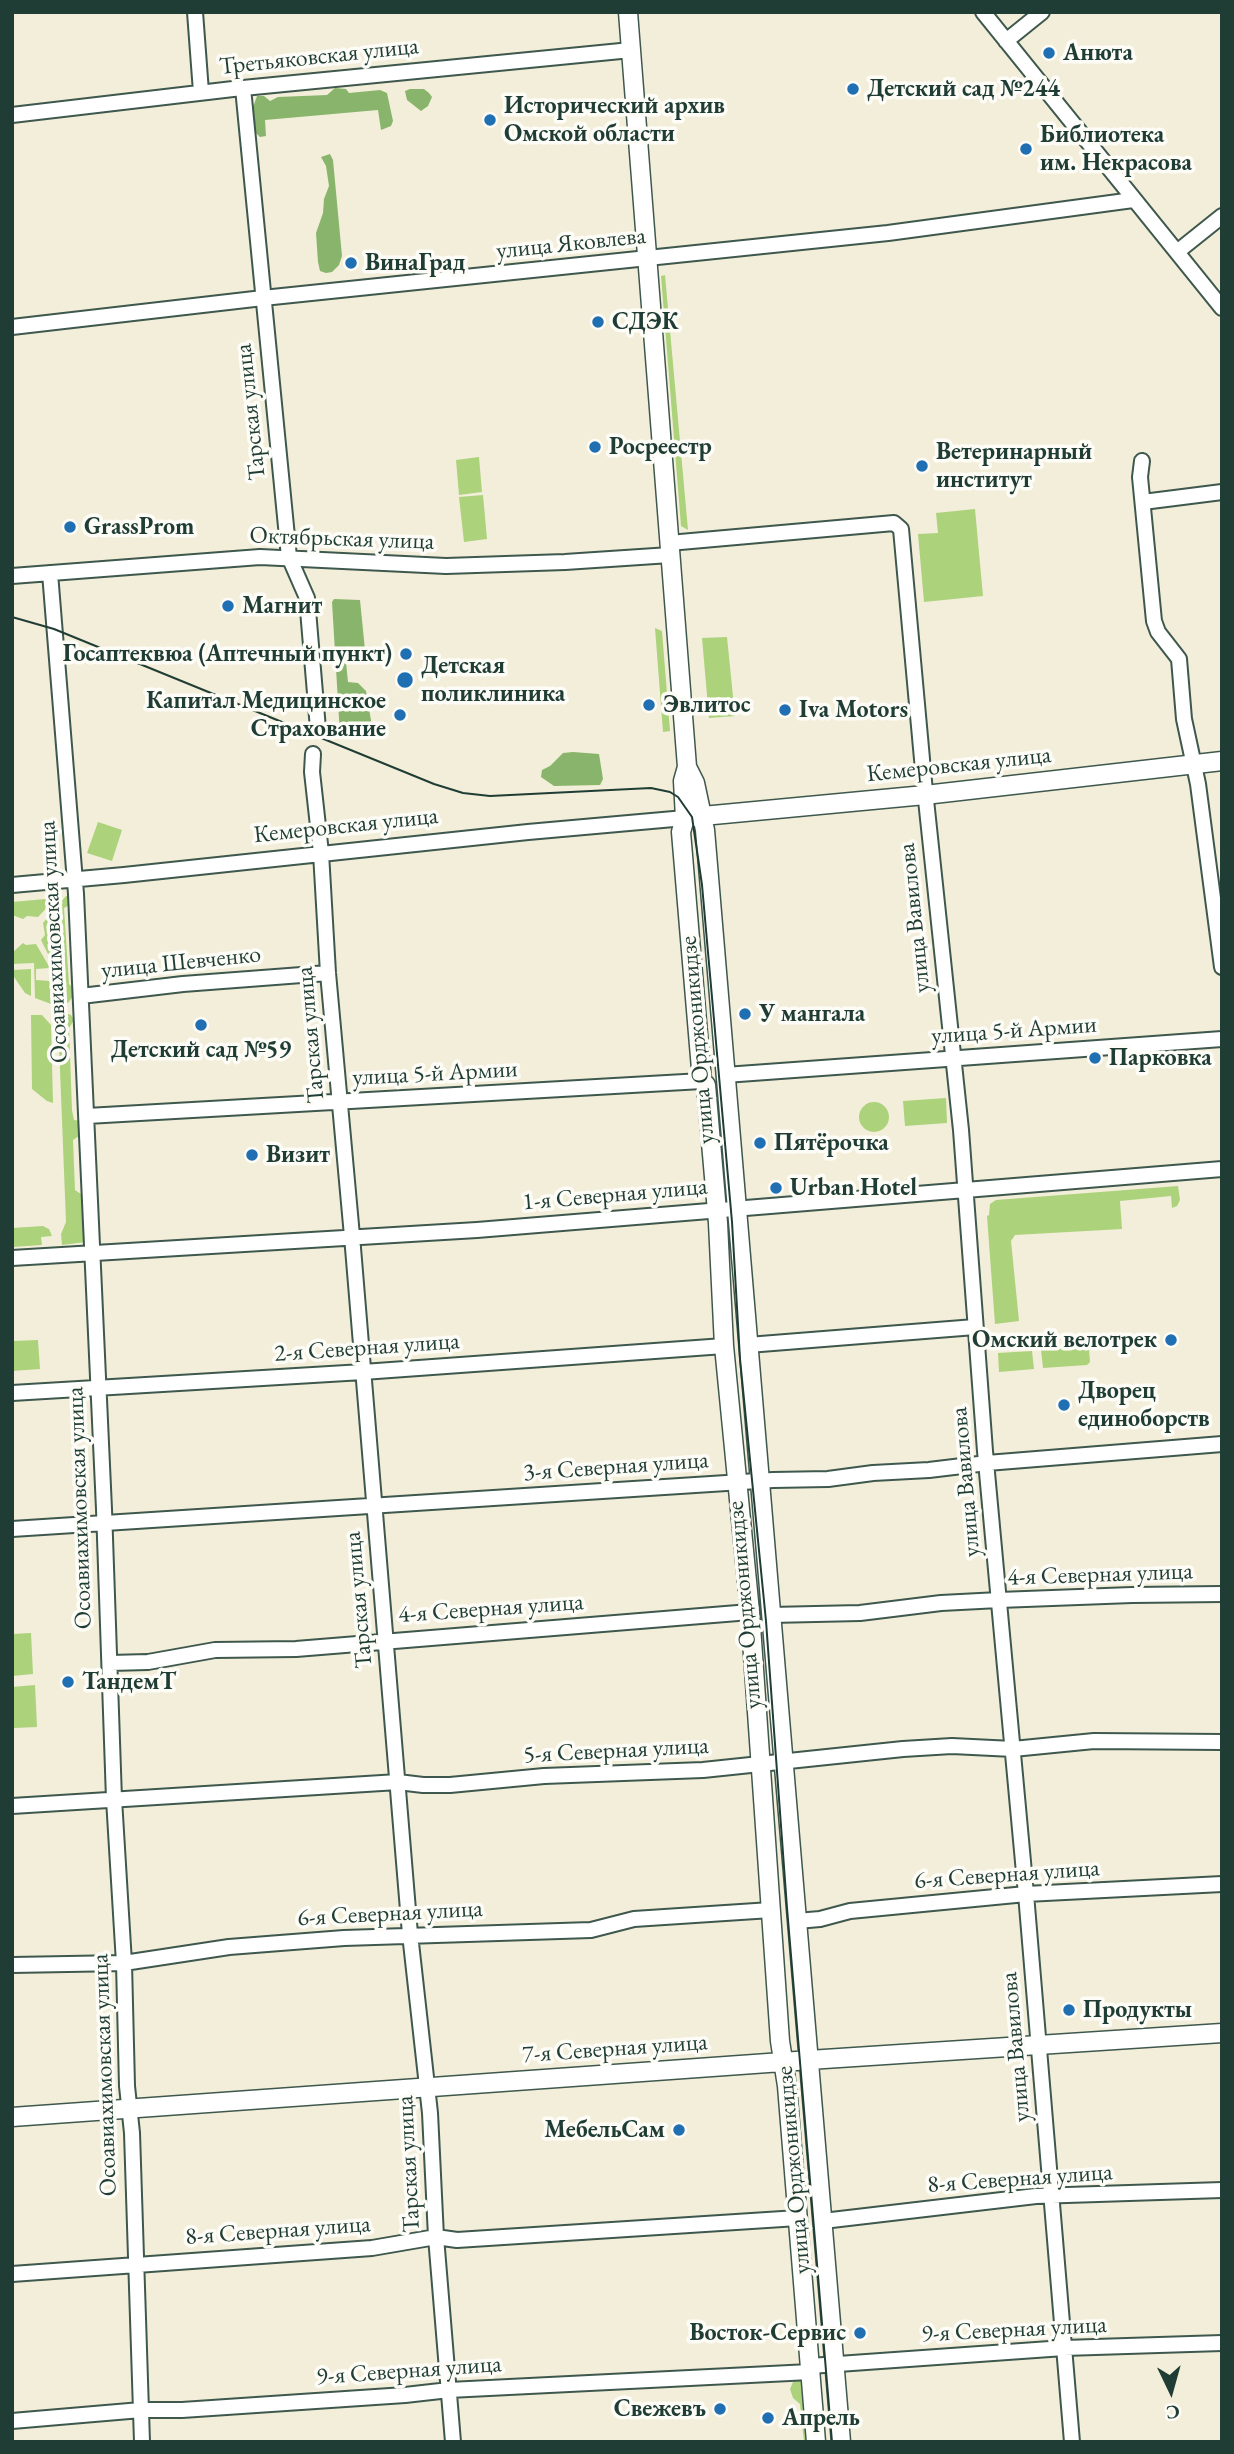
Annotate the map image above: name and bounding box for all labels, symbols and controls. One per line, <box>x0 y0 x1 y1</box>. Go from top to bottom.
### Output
street label: Третьяковская улица <box>218 32 420 82</box>
place label: Анюта <box>1063 39 1133 67</box>
marker: Анюта <box>1041 45 1057 61</box>
place label: Детский сад №244 <box>867 75 1060 103</box>
marker: Детский сад №244 <box>845 81 861 97</box>
place label: Исторический архив Омской области <box>504 92 725 148</box>
marker: Исторический архив Омской области <box>482 112 498 128</box>
place label: Библиотека им. Некрасова <box>1040 121 1192 177</box>
marker: Библиотека им. Некрасова <box>1018 141 1034 157</box>
street label: улица Яковлева <box>495 222 647 266</box>
place label: ВинаГрад <box>365 249 466 277</box>
marker: ВинаГрад <box>343 255 359 271</box>
place label: СДЭК <box>612 308 679 336</box>
marker: СДЭК <box>590 314 606 330</box>
street label: Тарская улица <box>230 342 272 482</box>
place label: Росреестр <box>609 433 712 461</box>
place label: Ветеринарный институт <box>936 438 1092 494</box>
marker: Росреестр <box>587 439 603 455</box>
marker: Ветеринарный институт <box>914 458 930 474</box>
place label: GrassProm <box>84 513 194 541</box>
marker: GrassProm <box>62 519 78 535</box>
street label: Октябрьская улица <box>249 521 435 557</box>
place label: Магнит <box>242 592 322 620</box>
marker: Магнит <box>220 598 236 614</box>
place label: Госаптеквюа (Аптечный пункт) <box>63 640 392 668</box>
marker: Госаптеквюа (Аптечный пункт) <box>398 646 414 662</box>
place label: Детская поликлиника <box>421 652 565 708</box>
marker: Детская поликлиника <box>395 670 415 690</box>
place label: Капитал Медицинское Страхование <box>146 687 386 743</box>
place label: Эвлитос <box>663 691 751 719</box>
place label: Iva Motors <box>799 696 908 724</box>
marker: Эвлитос <box>641 697 657 713</box>
marker: Iva Motors <box>777 702 793 718</box>
marker: Капитал Медицинское Страхование <box>392 707 408 723</box>
street label: Кемеровская улица <box>865 741 1053 789</box>
street label: Кемеровская улица <box>252 802 440 850</box>
street label: Осоавиахимовская улица <box>33 820 75 1064</box>
street label: улица Вавилова <box>893 842 937 994</box>
street label: улица Орджоникидзе <box>675 935 721 1145</box>
street label: улица Шевченко <box>100 940 262 986</box>
street label: Тарская улица <box>291 965 331 1105</box>
place label: У мангала <box>759 1000 865 1028</box>
marker: У мангала <box>737 1006 753 1022</box>
street label: улица 5-й Армии <box>930 1011 1098 1051</box>
marker: Детский сад №59 <box>193 1017 209 1033</box>
place label: Детский сад №59 <box>111 1036 291 1064</box>
place label: Парковка <box>1109 1044 1212 1072</box>
marker: Парковка <box>1087 1050 1103 1066</box>
street label: улица 5-й Армии <box>352 1055 518 1093</box>
place label: Пятёрочка <box>774 1129 889 1157</box>
marker: Пятёрочка <box>752 1135 768 1151</box>
place label: Визит <box>266 1141 330 1169</box>
marker: Визит <box>244 1147 260 1163</box>
street label: 1-я Северная улица <box>521 1173 709 1217</box>
place label: Urban Hotel <box>790 1174 917 1202</box>
marker: Urban Hotel <box>768 1180 784 1196</box>
place label: Омский велотрек <box>972 1326 1157 1354</box>
street label: 2-я Северная улица <box>273 1327 461 1369</box>
marker: Омский велотрек <box>1163 1332 1179 1348</box>
place label: Дворец единоборств <box>1078 1377 1210 1433</box>
street label: Осоавиахимовская улица <box>61 1386 99 1630</box>
marker: Дворец единоборств <box>1056 1397 1072 1413</box>
street label: улица Вавилова <box>945 1406 987 1558</box>
street label: 3-я Северная улица <box>522 1446 710 1488</box>
street label: улица Орджоникидзе <box>722 1500 768 1710</box>
street label: Тарская улица <box>339 1530 379 1670</box>
street label: 4-я Северная улица <box>1007 1557 1193 1593</box>
street label: 4-я Северная улица <box>397 1588 585 1630</box>
place label: ТандемТ <box>82 1668 176 1696</box>
marker: ТандемТ <box>60 1674 76 1690</box>
street label: 5-я Северная улица <box>523 1732 709 1770</box>
street label: 6-я Северная улица <box>913 1854 1101 1896</box>
street label: 6-я Северная улица <box>297 1895 483 1933</box>
street label: Осоавиахимовская улица <box>86 1953 124 2197</box>
street label: улица Вавилова <box>995 1971 1037 2123</box>
place label: Продукты <box>1083 1996 1192 2024</box>
marker: Продукты <box>1061 2002 1077 2018</box>
street label: 7-я Северная улица <box>521 2028 709 2070</box>
street label: улица Орджоникидзе <box>771 2065 817 2275</box>
street label: Тарская улица <box>391 2095 427 2233</box>
place label: МебельСам <box>544 2116 665 2144</box>
marker: МебельСам <box>671 2122 687 2138</box>
street label: 8-я Северная улица <box>926 2158 1114 2200</box>
street label: 8-я Северная улица <box>184 2210 372 2252</box>
street label: 9-я Северная улица <box>921 2311 1107 2349</box>
place label: Восток-Сервис <box>690 2319 846 2347</box>
marker: Восток-Сервис <box>852 2325 868 2341</box>
street label: 9-я Северная улица <box>315 2350 503 2392</box>
north arrow <box>1136 2356 1206 2426</box>
place label: Свежевъ <box>614 2395 706 2423</box>
text: С <box>1165 2399 1181 2425</box>
marker: Свежевъ <box>712 2401 728 2417</box>
place label: Апрель <box>782 2404 860 2432</box>
marker: Апрель <box>760 2410 776 2426</box>

